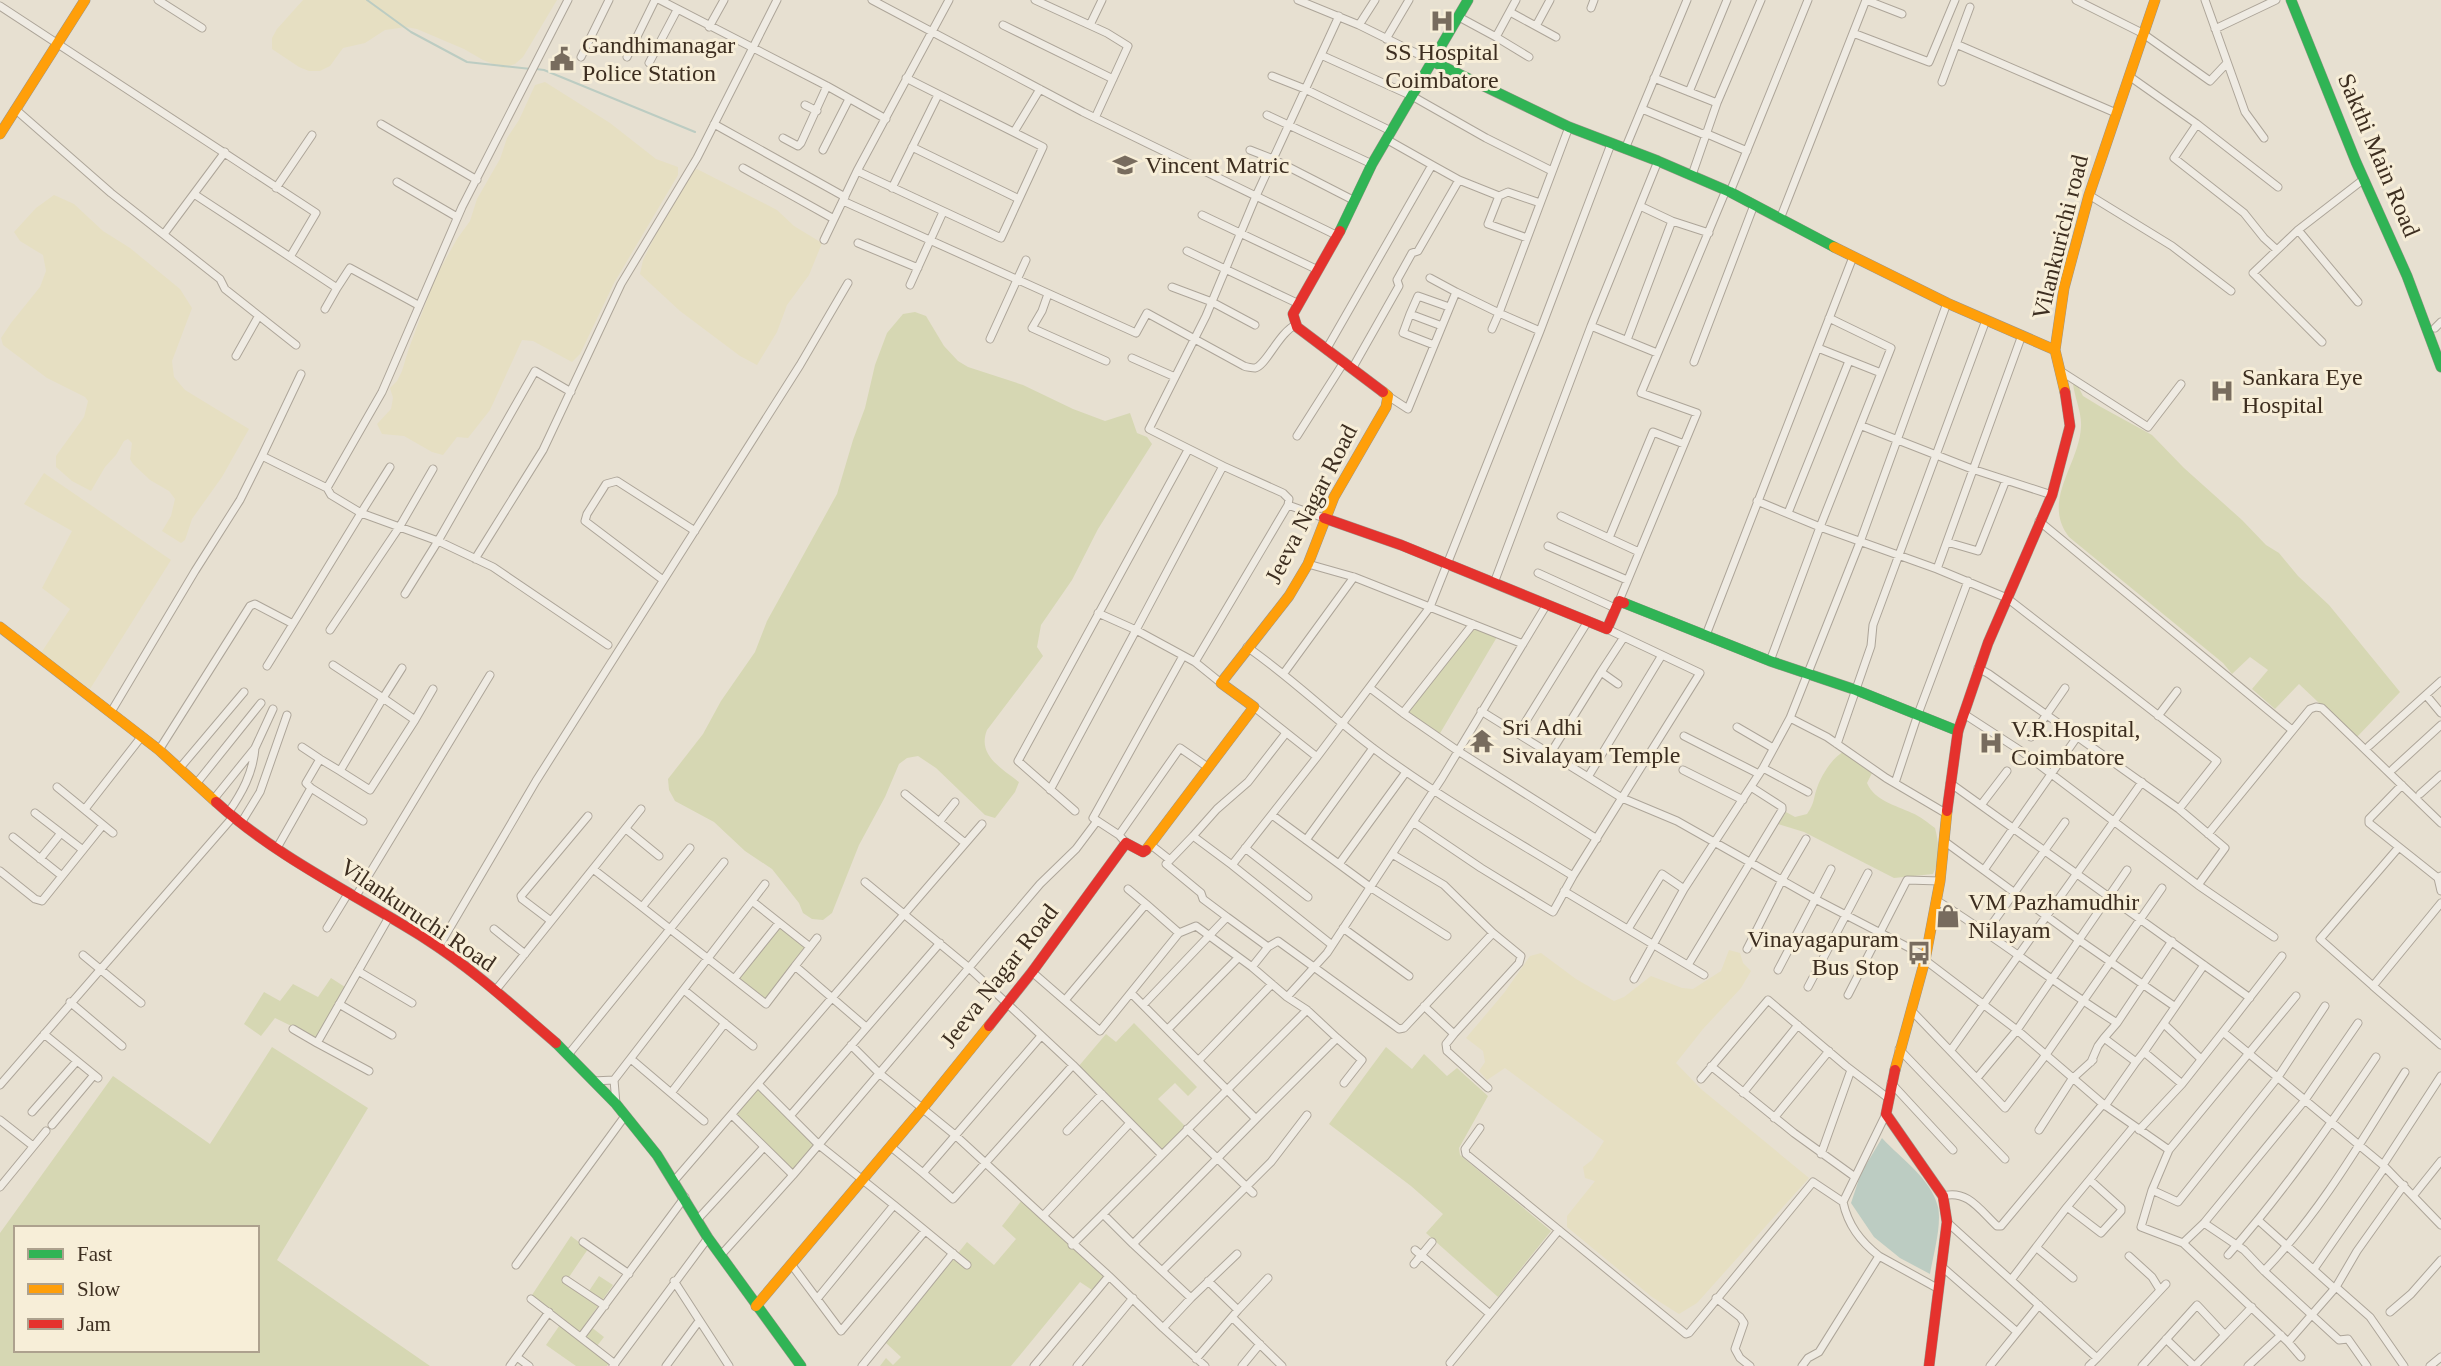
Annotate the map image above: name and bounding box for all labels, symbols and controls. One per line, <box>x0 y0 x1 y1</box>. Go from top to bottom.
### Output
hospital icon: SS Hospital Coimbatore <box>1428 7 1456 35</box>
place label: Gandhimanagar Police Station <box>582 32 735 86</box>
place label: SS Hospital Coimbatore <box>1385 39 1499 93</box>
public building icon: Gandhimanagar Police Station <box>548 45 576 73</box>
street label: Sakthi Main Road <box>2333 70 2425 240</box>
school or university icon: Vincent Matric <box>1111 151 1139 179</box>
place label: Vincent Matric <box>1145 152 1290 178</box>
street label: Vilankurichi road <box>2027 152 2093 322</box>
place label: Sankara Eye Hospital <box>2242 364 2363 418</box>
hospital icon: Sankara Eye Hospital <box>2208 377 2236 405</box>
street label: Jeeva Nagar Road <box>1260 420 1362 588</box>
place label: Sri Adhi Sivalayam Temple <box>1502 714 1681 768</box>
place label: V.R.Hospital, Coimbatore <box>2011 716 2141 770</box>
temple icon: Sri Adhi Sivalayam Temple <box>1468 727 1496 755</box>
hospital icon: V.R.Hospital, Coimbatore <box>1977 729 2005 757</box>
street label: Vilankuruchi Road <box>335 853 501 977</box>
place label: VM Pazhamudhir Nilayam <box>1968 889 2139 943</box>
street label: Jeeva Nagar Road <box>935 899 1063 1053</box>
shop icon: VM Pazhamudhir Nilayam <box>1934 902 1962 930</box>
place label: Vinayagapuram Bus Stop <box>1747 926 1899 980</box>
bus stop icon: Vinayagapuram Bus Stop <box>1905 939 1933 967</box>
legend <box>14 1226 259 1352</box>
text: Fast <box>77 1242 112 1266</box>
text: Slow <box>77 1277 121 1301</box>
text: Jam <box>77 1312 111 1336</box>

